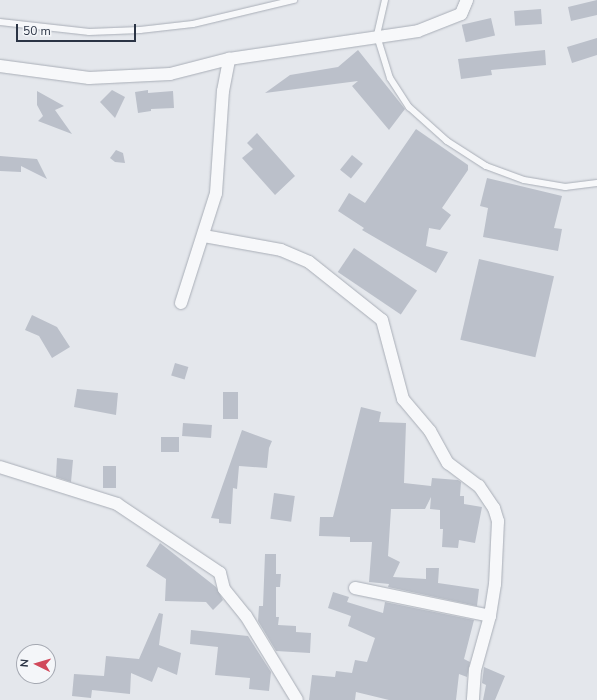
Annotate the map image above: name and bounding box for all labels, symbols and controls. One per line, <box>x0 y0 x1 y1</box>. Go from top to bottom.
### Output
scale bar <box>18 16 138 42</box>
text: 50 m <box>23 23 51 39</box>
north arrow <box>16 644 56 684</box>
text: N <box>17 658 32 668</box>

